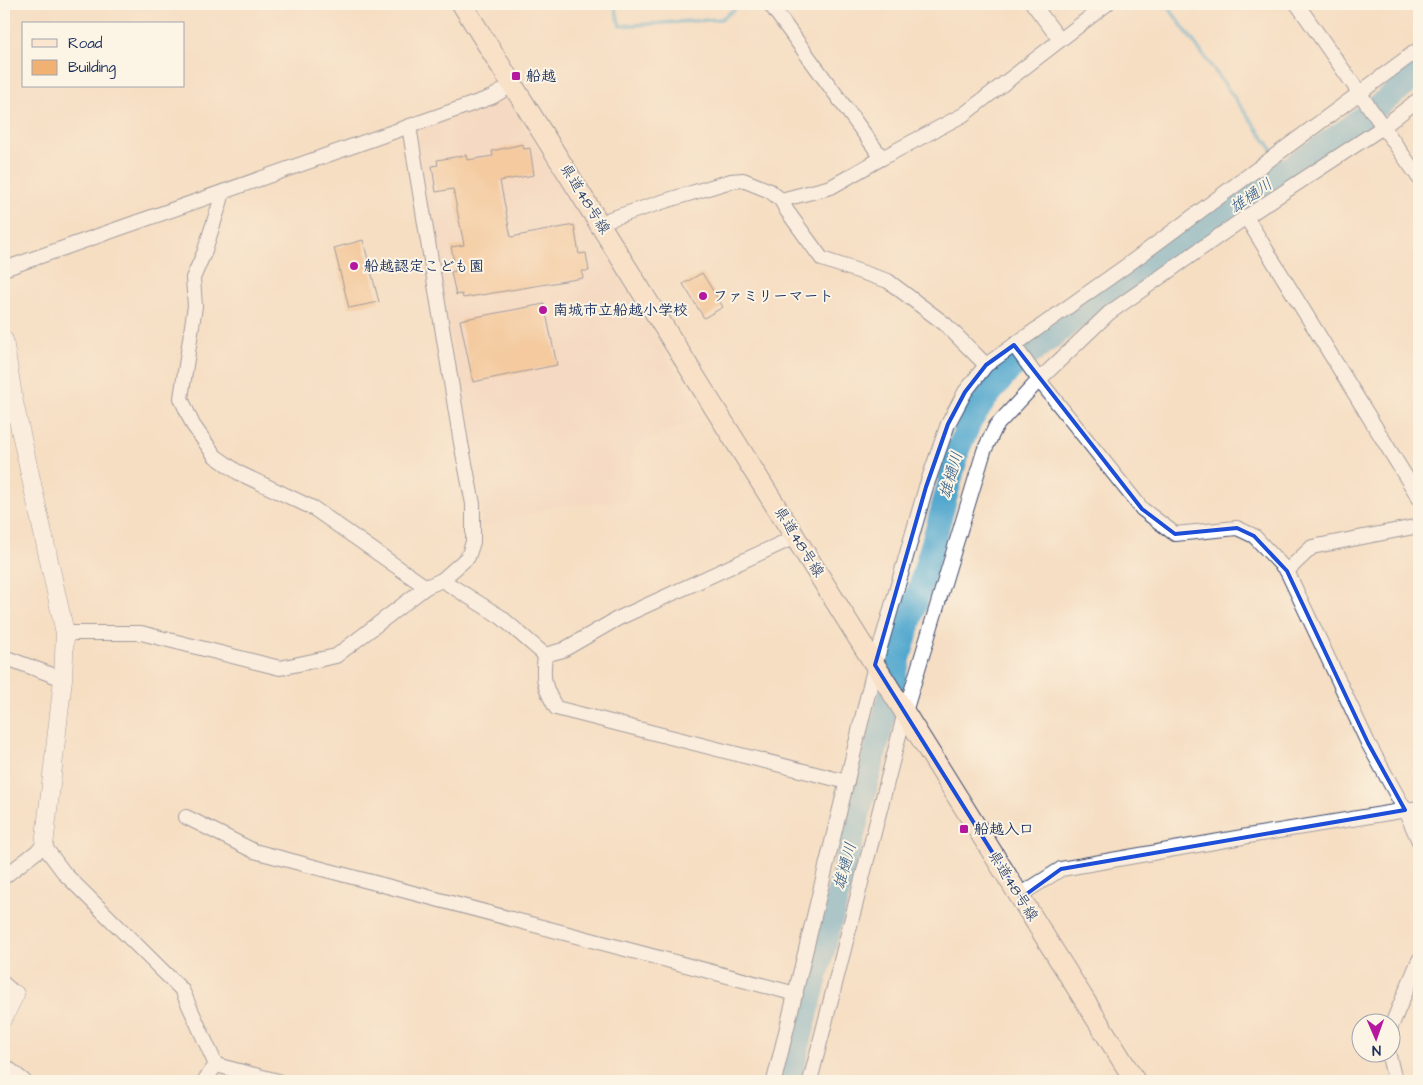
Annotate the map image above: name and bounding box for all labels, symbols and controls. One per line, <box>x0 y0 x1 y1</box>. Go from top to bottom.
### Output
legend <box>22 22 185 88</box>
text: Road <box>68 33 103 54</box>
text: Building <box>68 57 116 79</box>
place label: 船越 <box>526 66 556 87</box>
marker: 船越 <box>510 70 522 82</box>
street label: 県道48号線 <box>555 160 615 238</box>
water label: 雄樋川 <box>1225 173 1277 219</box>
place label: 船越認定こども園 <box>364 256 484 277</box>
marker: 船越認定こども園 <box>348 260 360 272</box>
place label: ファミリーマート <box>713 286 834 307</box>
marker: ファミリーマート <box>697 290 709 302</box>
place label: 南城市立船越小学校 <box>553 300 688 321</box>
marker: 南城市立船越小学校 <box>537 304 549 316</box>
water label: 雄樋川 <box>934 449 968 501</box>
street label: 県道48号線 <box>769 503 829 581</box>
place label: 船越入口 <box>974 819 1034 840</box>
marker: 船越入口 <box>958 823 970 835</box>
water label: 雄樋川 <box>828 840 862 892</box>
street label: 県道48号線 <box>983 847 1043 925</box>
north arrow <box>1350 1012 1400 1062</box>
text: N <box>1371 1040 1381 1060</box>

